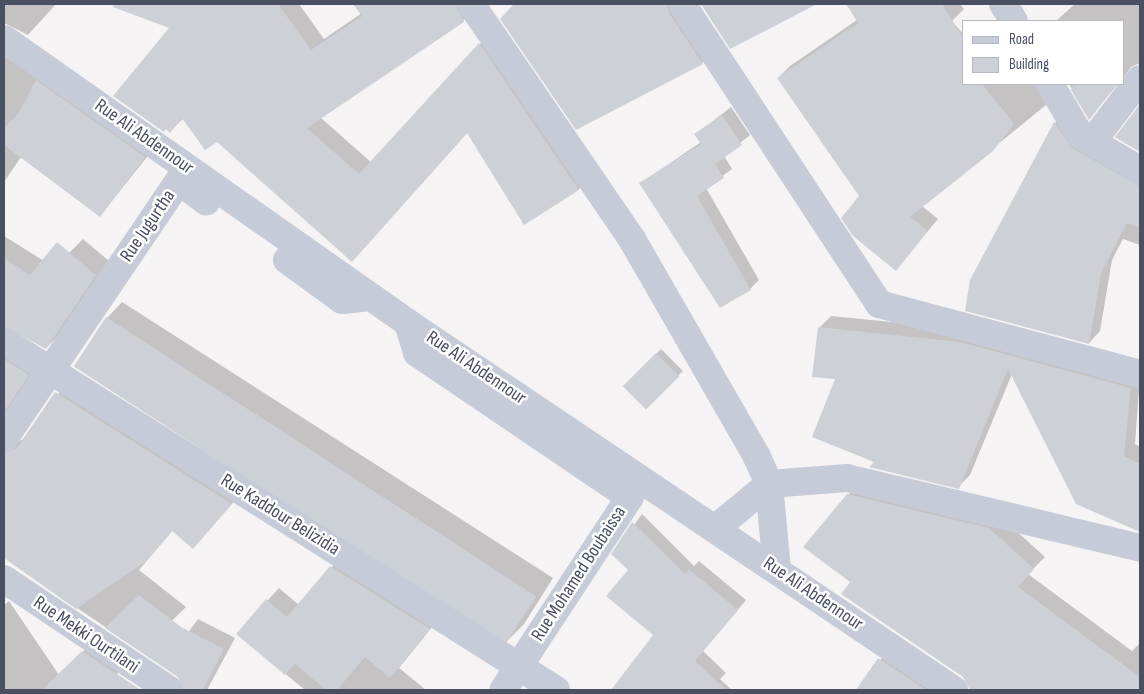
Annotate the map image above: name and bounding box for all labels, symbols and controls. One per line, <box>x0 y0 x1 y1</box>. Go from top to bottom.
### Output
legend <box>962 20 1124 85</box>
text: Road <box>1009 30 1034 49</box>
text: Building <box>1009 55 1049 74</box>
street label: Rue Ali Abdennour <box>90 95 198 179</box>
street label: Rue Jugurtha <box>116 186 180 266</box>
street label: Rue Ali Abdennour <box>422 326 530 410</box>
street label: Rue Kaddour Belizidia <box>216 469 344 561</box>
street label: Rue Mohamed Boubaissa <box>527 502 631 646</box>
street label: Rue Ali Abdennour <box>759 552 867 636</box>
street label: Rue Mekki Ourtilani <box>29 591 143 679</box>

